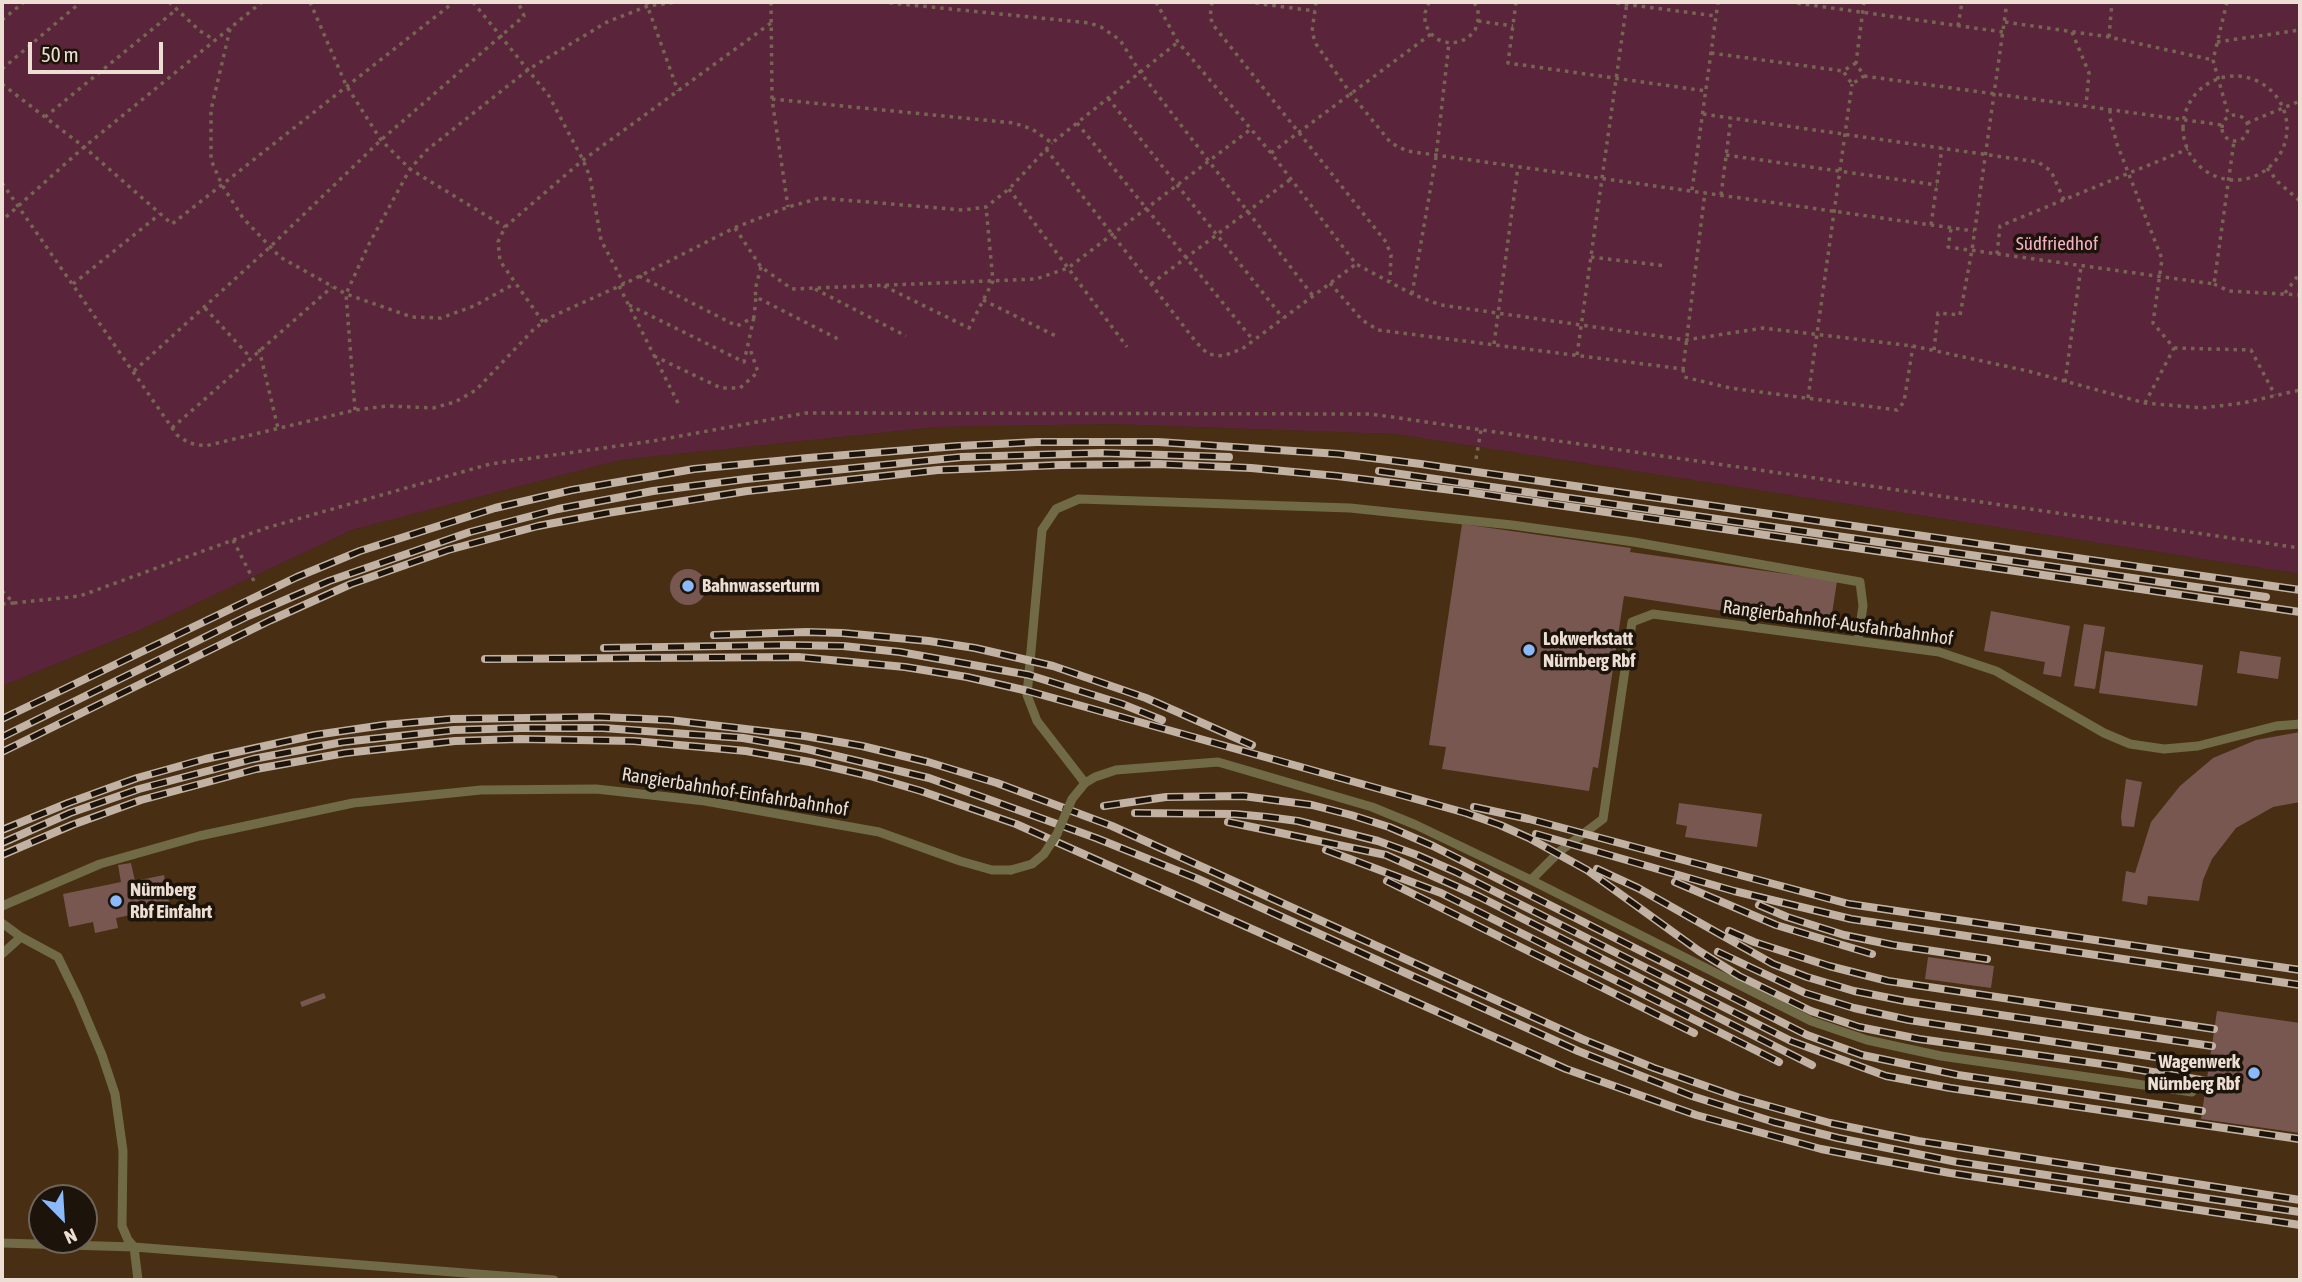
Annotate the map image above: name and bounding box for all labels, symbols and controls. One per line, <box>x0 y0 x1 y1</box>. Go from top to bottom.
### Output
scale bar <box>32 28 166 72</box>
text: 50 m <box>41 42 79 66</box>
park label: Südfriedhof <box>2016 233 2098 255</box>
place label: Bahnwasserturm <box>702 575 820 597</box>
marker: Bahnwasserturm <box>680 578 696 594</box>
street label: Rangierbahnhof-Ausfahrbahnhof <box>1721 596 1955 650</box>
place label: Lokwerkstatt Nürnberg Rbf <box>1543 628 1635 672</box>
marker: Lokwerkstatt Nürnberg Rbf <box>1521 642 1537 658</box>
street label: Rangierbahnhof-Einfahrbahnhof <box>620 763 850 821</box>
place label: Nürnberg Rbf Einfahrt <box>130 879 212 923</box>
marker: Nürnberg Rbf Einfahrt <box>108 893 124 909</box>
place label: Wagenwerk Nürnberg Rbf <box>2148 1051 2240 1095</box>
marker: Wagenwerk Nürnberg Rbf <box>2246 1065 2262 1081</box>
north arrow <box>28 1184 98 1254</box>
text: N <box>61 1224 80 1249</box>

